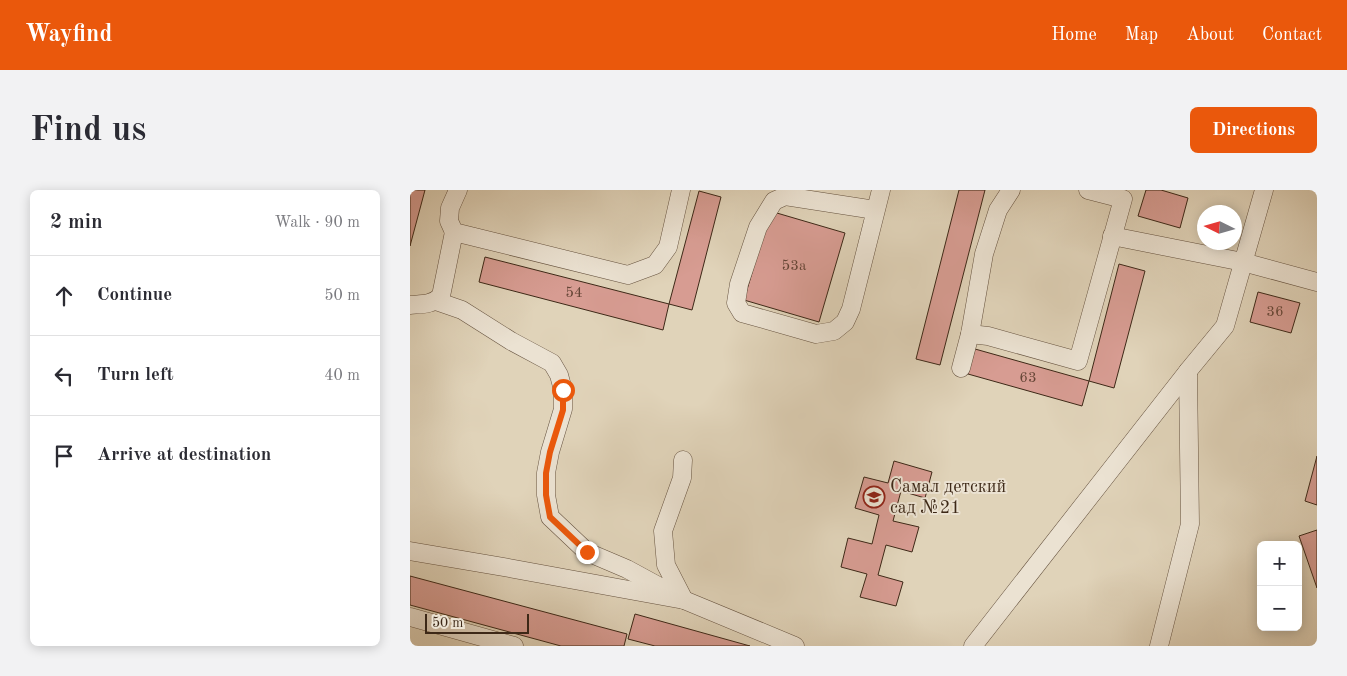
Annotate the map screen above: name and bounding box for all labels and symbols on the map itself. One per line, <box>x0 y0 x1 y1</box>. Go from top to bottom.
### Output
north arrow <box>1197 205 1242 250</box>
house number: 53а <box>782 259 807 274</box>
house number: 54 <box>565 286 583 301</box>
house number: 36 <box>1266 305 1284 320</box>
house number: 63 <box>1019 371 1037 386</box>
route start <box>552 379 575 402</box>
place label: Самал детский сад №21 <box>890 478 1006 517</box>
school or university icon: Самал детский сад №21 <box>862 485 886 509</box>
route end <box>576 541 599 564</box>
scale bar <box>425 611 529 634</box>

